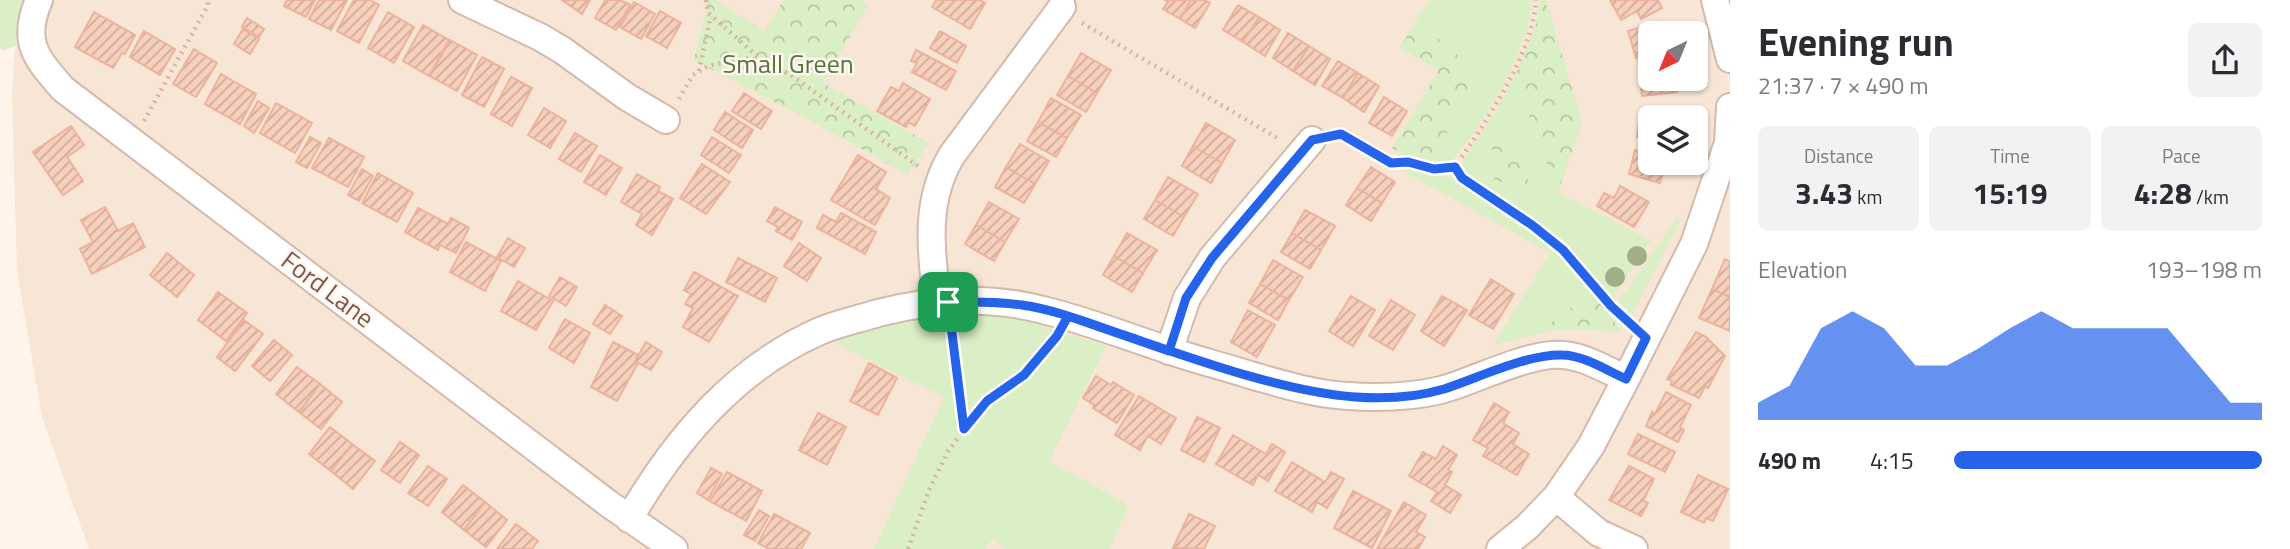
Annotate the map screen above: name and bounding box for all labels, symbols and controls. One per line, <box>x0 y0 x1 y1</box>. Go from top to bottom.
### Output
text: Evening run <box>1758 13 1954 71</box>
north arrow <box>1638 21 1708 91</box>
map controls <box>1638 21 1708 175</box>
button: share <box>2188 23 2262 97</box>
park label: Small Green <box>722 44 854 83</box>
text: 21:37 · 7 × 490 m <box>1758 68 1928 103</box>
button: layers <box>1638 105 1708 175</box>
text: Distance <box>1804 141 1873 170</box>
text: Time <box>1990 141 2030 170</box>
text: Pace <box>2162 141 2201 170</box>
text: 3.43 <box>1795 170 1853 216</box>
text: 15:19 <box>1973 170 2047 216</box>
text: 4:28 <box>2134 170 2192 216</box>
text: km <box>1853 182 1882 211</box>
text: /km <box>2192 182 2229 211</box>
street label: Ford Lane <box>273 241 383 337</box>
text: Elevation <box>1758 252 1847 287</box>
text: 193–198 m <box>2146 252 2262 287</box>
pin <box>918 272 978 332</box>
icon: arrive <box>929 283 967 321</box>
text: 490 m <box>1758 443 1821 478</box>
text: 4:15 <box>1870 443 1914 478</box>

